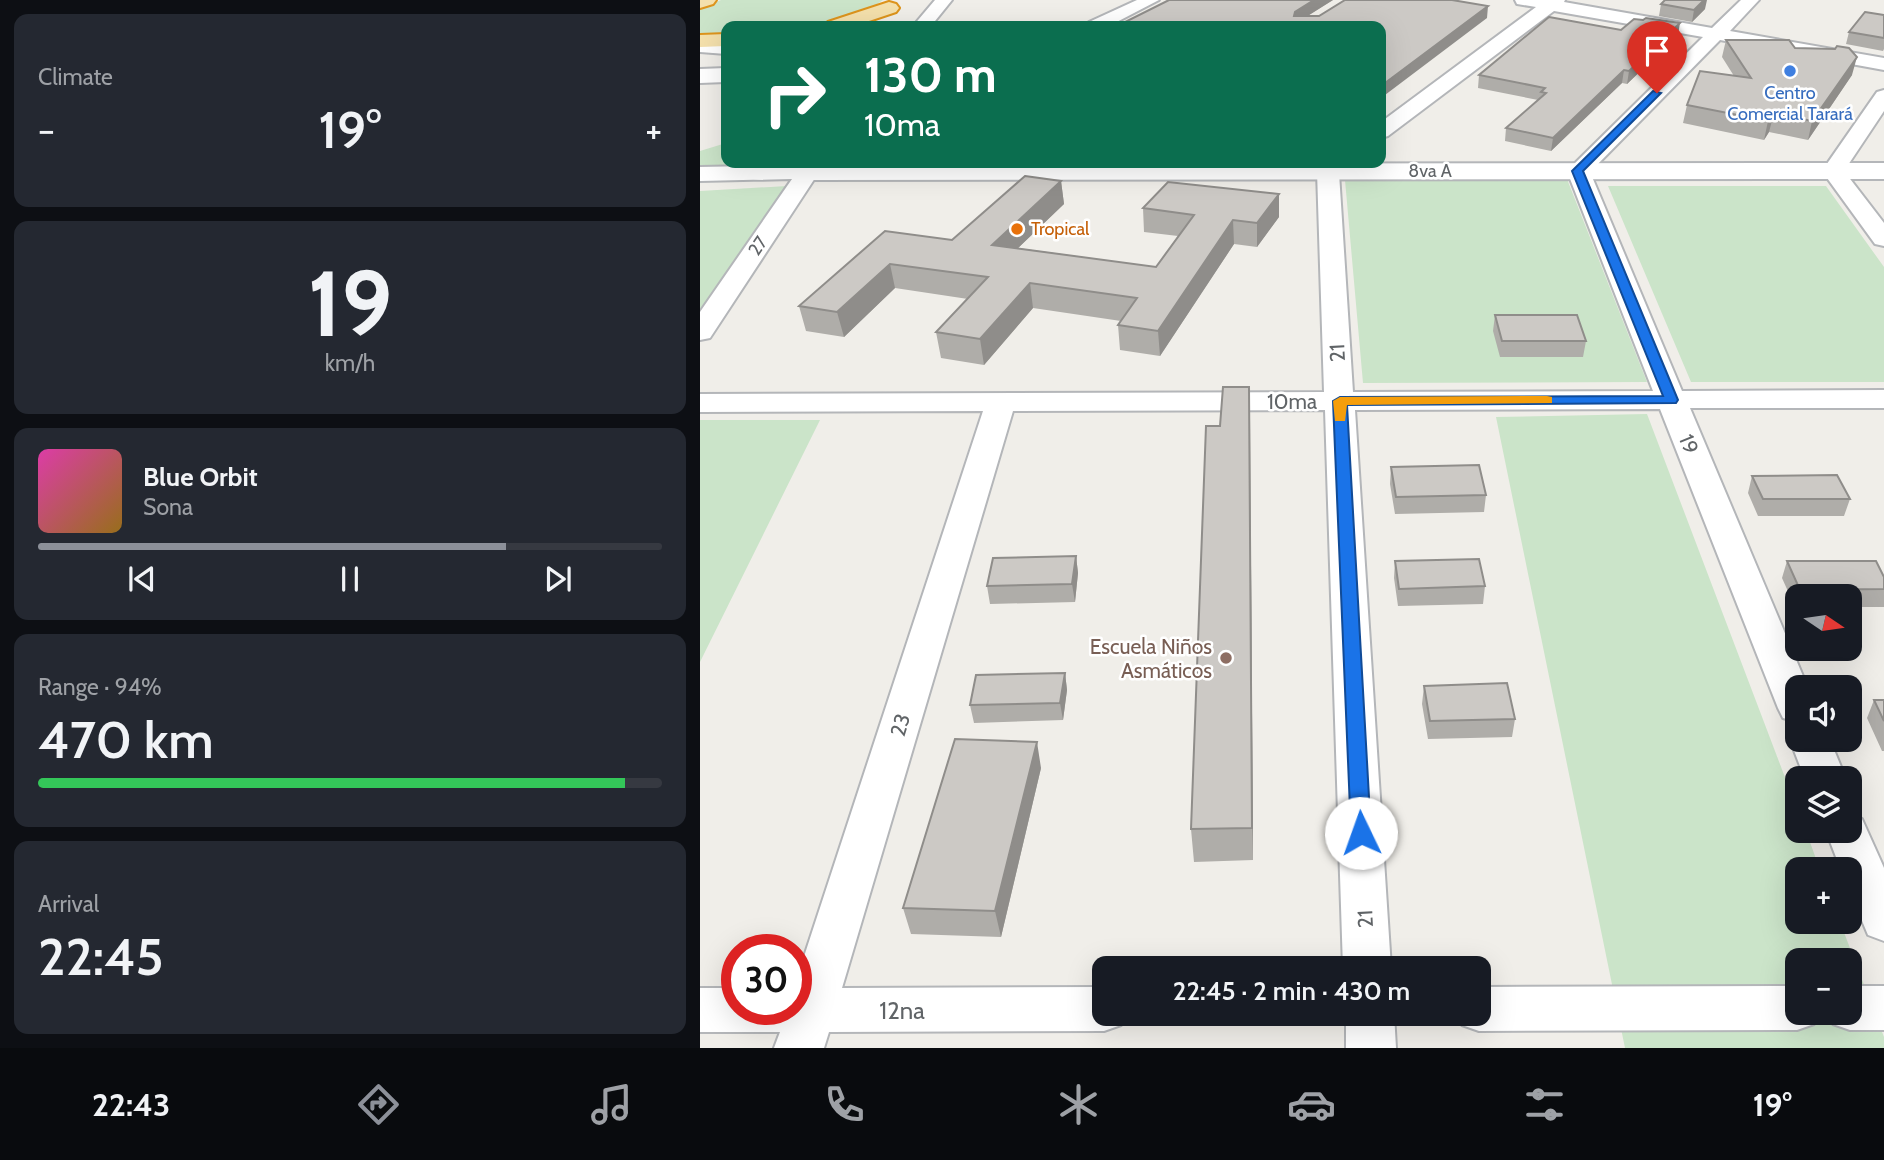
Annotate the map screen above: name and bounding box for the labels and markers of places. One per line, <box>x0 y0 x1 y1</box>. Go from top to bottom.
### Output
pin <box>1627 21 1687 93</box>
marker: Centro Comercial Tarará <box>1782 63 1798 79</box>
place label: Centro Comercial Tarará <box>1727 82 1853 125</box>
place label: Tropical <box>1031 218 1090 240</box>
marker: Tropical <box>1009 221 1025 237</box>
place label: Escuela Niños Asmáticos <box>1090 634 1212 683</box>
marker: Escuela Niños Asmáticos <box>1218 650 1234 666</box>

